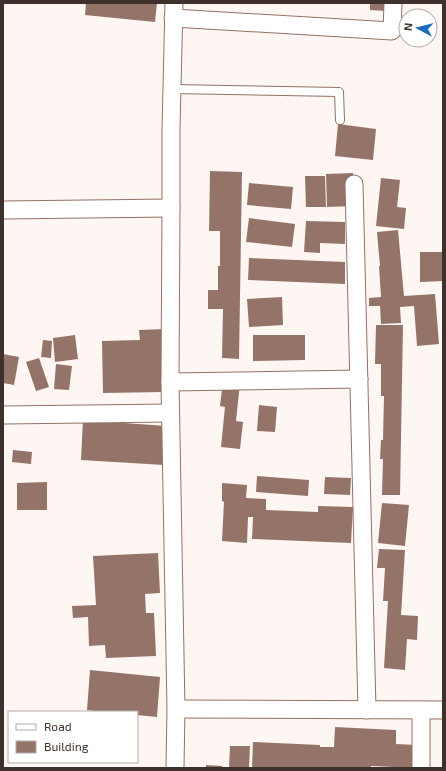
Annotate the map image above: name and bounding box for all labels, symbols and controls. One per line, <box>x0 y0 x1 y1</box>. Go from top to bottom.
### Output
north arrow <box>398 8 438 48</box>
text: N <box>401 22 415 31</box>
legend <box>8 711 138 763</box>
text: Road <box>44 719 72 733</box>
text: Building <box>44 739 89 753</box>

